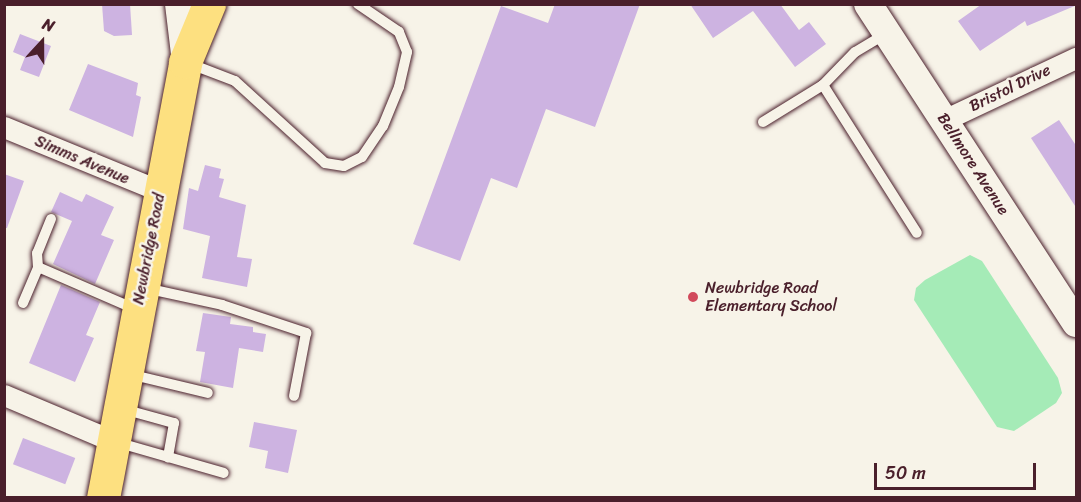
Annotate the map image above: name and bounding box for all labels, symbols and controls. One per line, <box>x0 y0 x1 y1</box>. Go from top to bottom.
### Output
text: N <box>38 9 59 40</box>
north arrow <box>12 12 72 72</box>
street label: Bristol Drive <box>966 60 1054 116</box>
street label: Bellmore Avenue <box>933 110 1013 218</box>
street label: Simms Avenue <box>32 131 132 189</box>
street label: Newbridge Road <box>129 192 169 306</box>
place label: Newbridge Road Elementary School <box>705 278 837 316</box>
marker: Newbridge Road Elementary School <box>686 290 700 304</box>
scale bar <box>877 451 1039 489</box>
text: 50 m <box>885 457 926 489</box>

